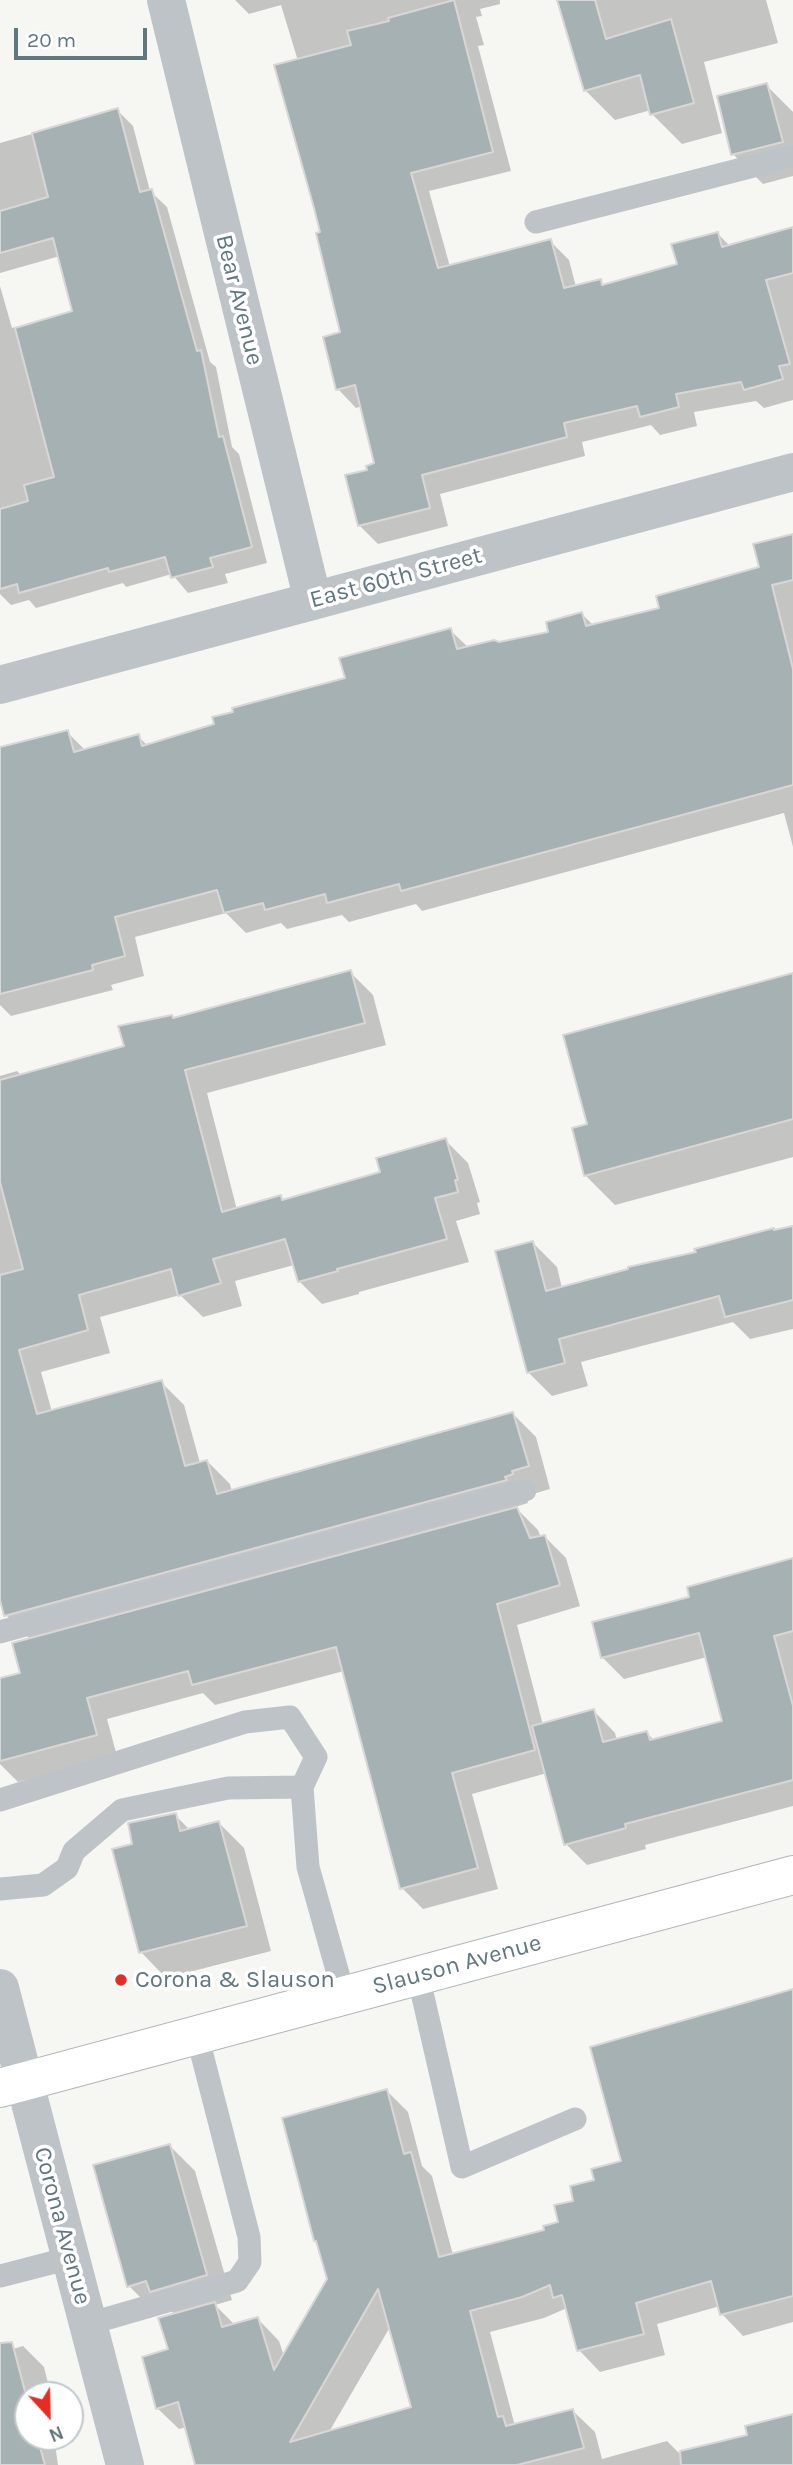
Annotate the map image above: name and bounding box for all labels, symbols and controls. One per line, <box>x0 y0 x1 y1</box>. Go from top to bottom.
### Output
scale bar <box>18 14 150 58</box>
text: 20 m <box>27 28 76 52</box>
street label: Bear Avenue <box>209 232 269 368</box>
street label: East 60th Street <box>307 541 485 615</box>
street label: Slauson Avenue <box>369 1929 545 2001</box>
place label: Corona & Slauson <box>135 1966 335 1994</box>
marker: Corona & Slauson <box>113 1972 129 1988</box>
street label: Corona Avenue <box>27 2144 97 2308</box>
north arrow <box>14 2381 84 2451</box>
text: N <box>46 2421 67 2446</box>

